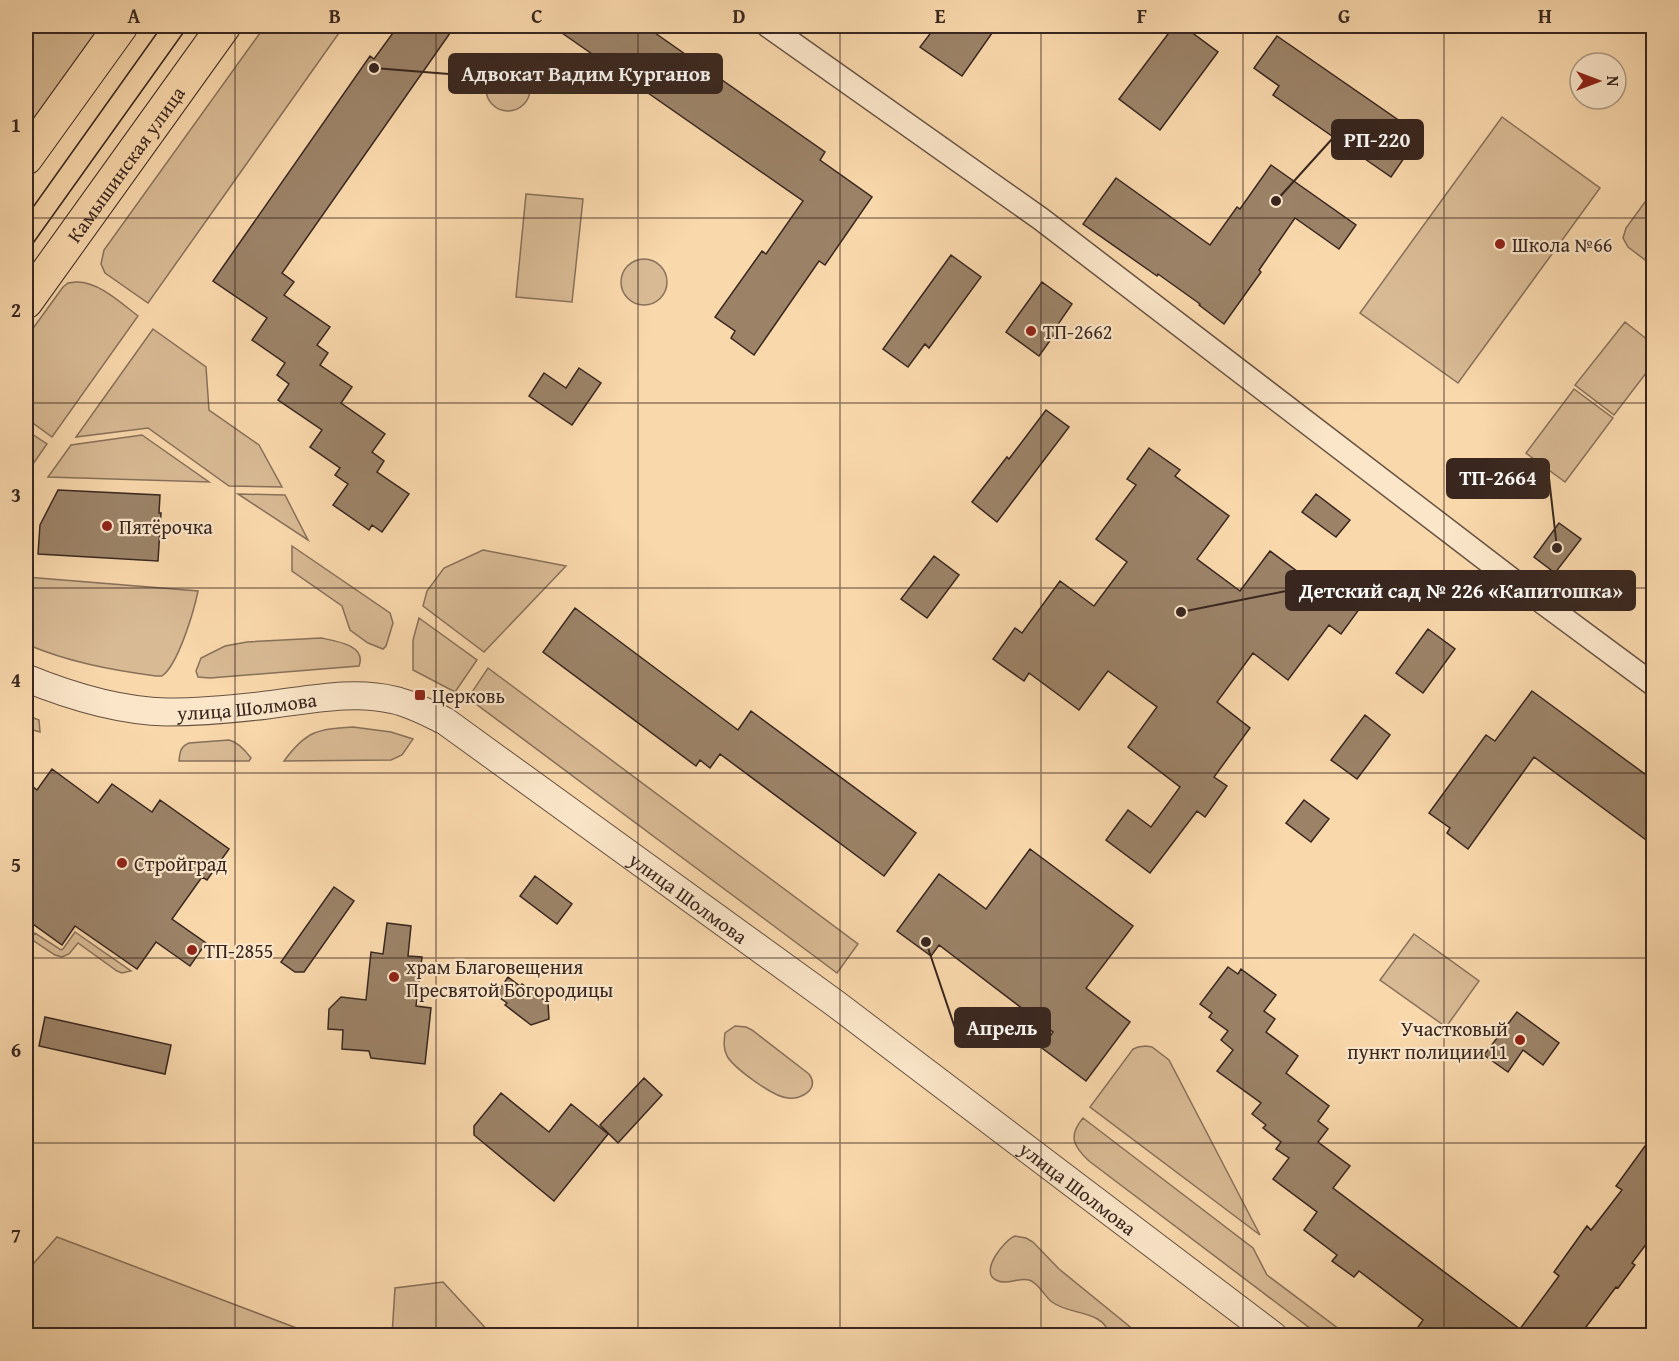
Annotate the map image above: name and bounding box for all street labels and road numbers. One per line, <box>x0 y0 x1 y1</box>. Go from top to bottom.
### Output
street label: Камышинская улица <box>59 79 191 248</box>
street label: улица Шолмова <box>176 684 319 726</box>
street label: улица Шолмова <box>623 844 754 950</box>
street label: улица Шолмова <box>1013 1133 1143 1242</box>

